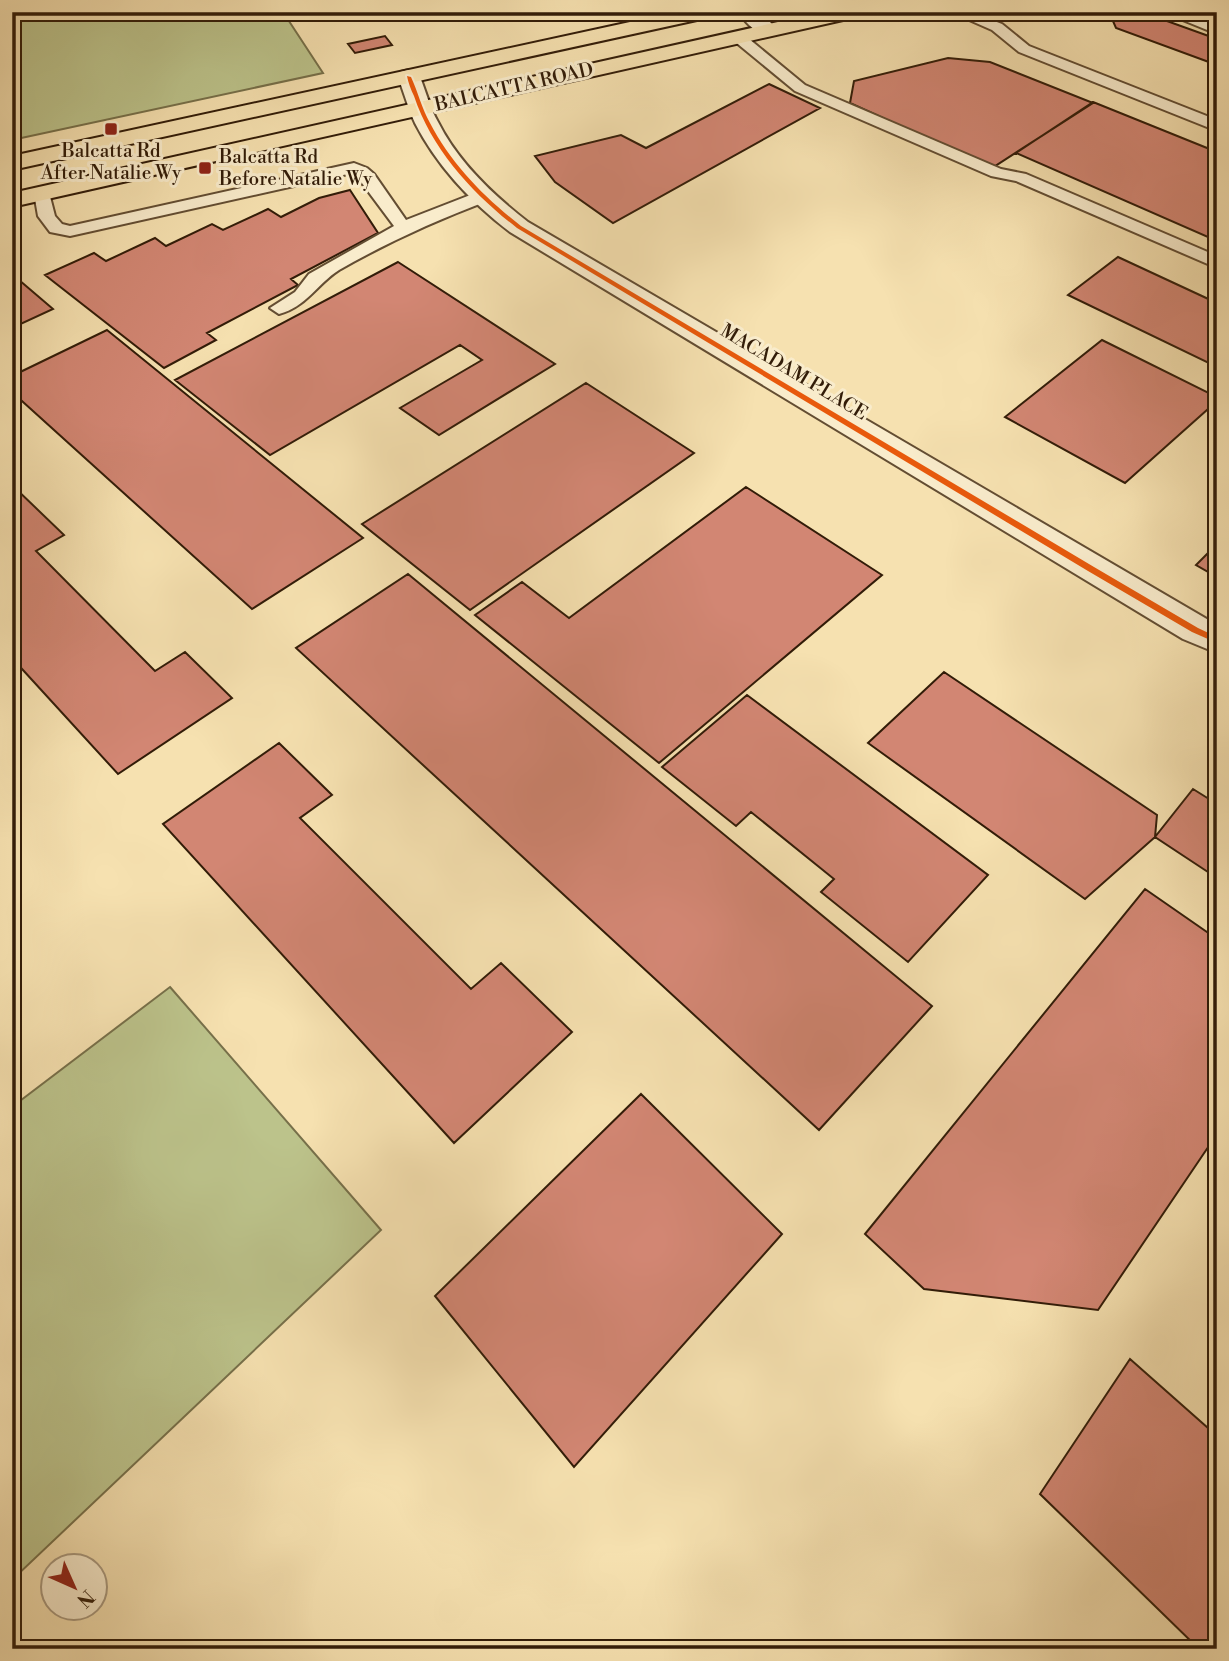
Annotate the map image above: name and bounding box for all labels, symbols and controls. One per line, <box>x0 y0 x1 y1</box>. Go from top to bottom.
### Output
street label: BALCATTA ROAD <box>431 57 596 117</box>
marker: Balcatta Rd After Natalie Wy <box>103 121 119 137</box>
place label: Balcatta Rd After Natalie Wy <box>40 139 182 185</box>
place label: Balcatta Rd Before Natalie Wy <box>218 145 373 191</box>
marker: Balcatta Rd Before Natalie Wy <box>197 160 213 176</box>
street label: MACADAM PLACE <box>716 319 872 425</box>
north arrow <box>38 1552 108 1622</box>
text: N <box>72 1585 99 1612</box>

